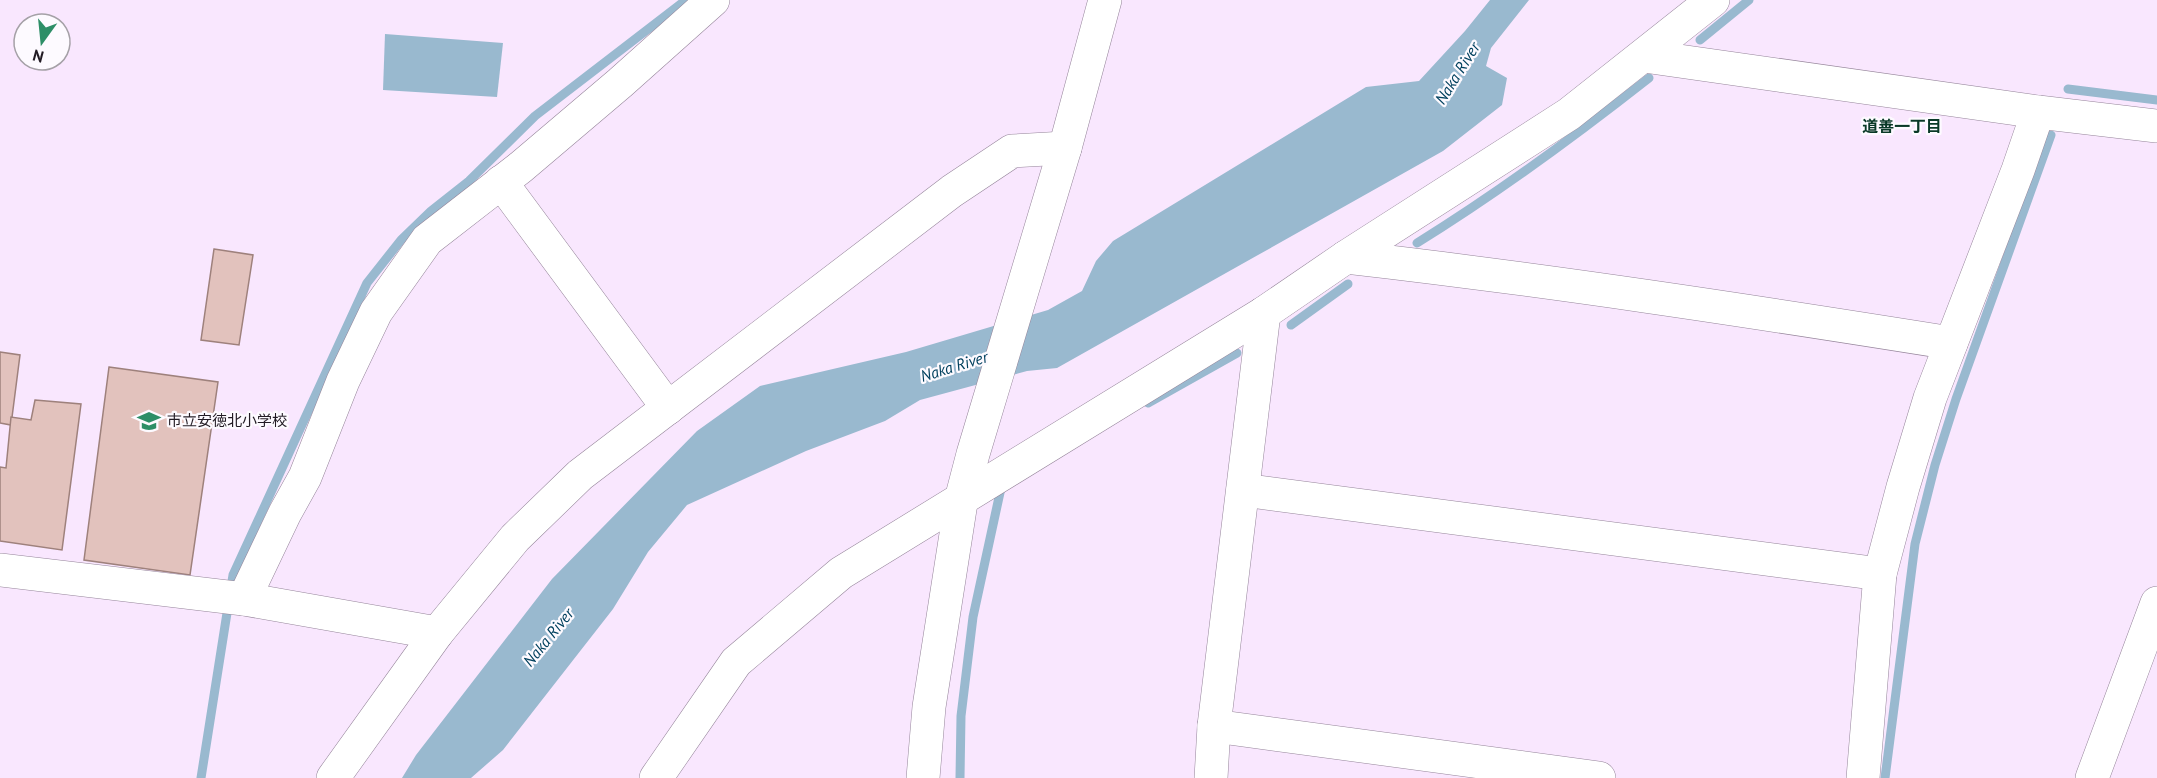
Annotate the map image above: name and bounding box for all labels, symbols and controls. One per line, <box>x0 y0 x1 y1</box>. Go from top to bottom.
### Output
north arrow <box>12 12 72 72</box>
water label: Naka River <box>1430 37 1485 108</box>
text: N <box>30 45 46 68</box>
district label: 道善一丁目 <box>1862 116 1942 136</box>
water label: Naka River <box>918 346 992 386</box>
school or university icon: 市立安徳北小学校 <box>136 408 162 434</box>
place label: 市立安徳北小学校 <box>167 411 287 430</box>
water label: Naka River <box>518 602 579 670</box>

